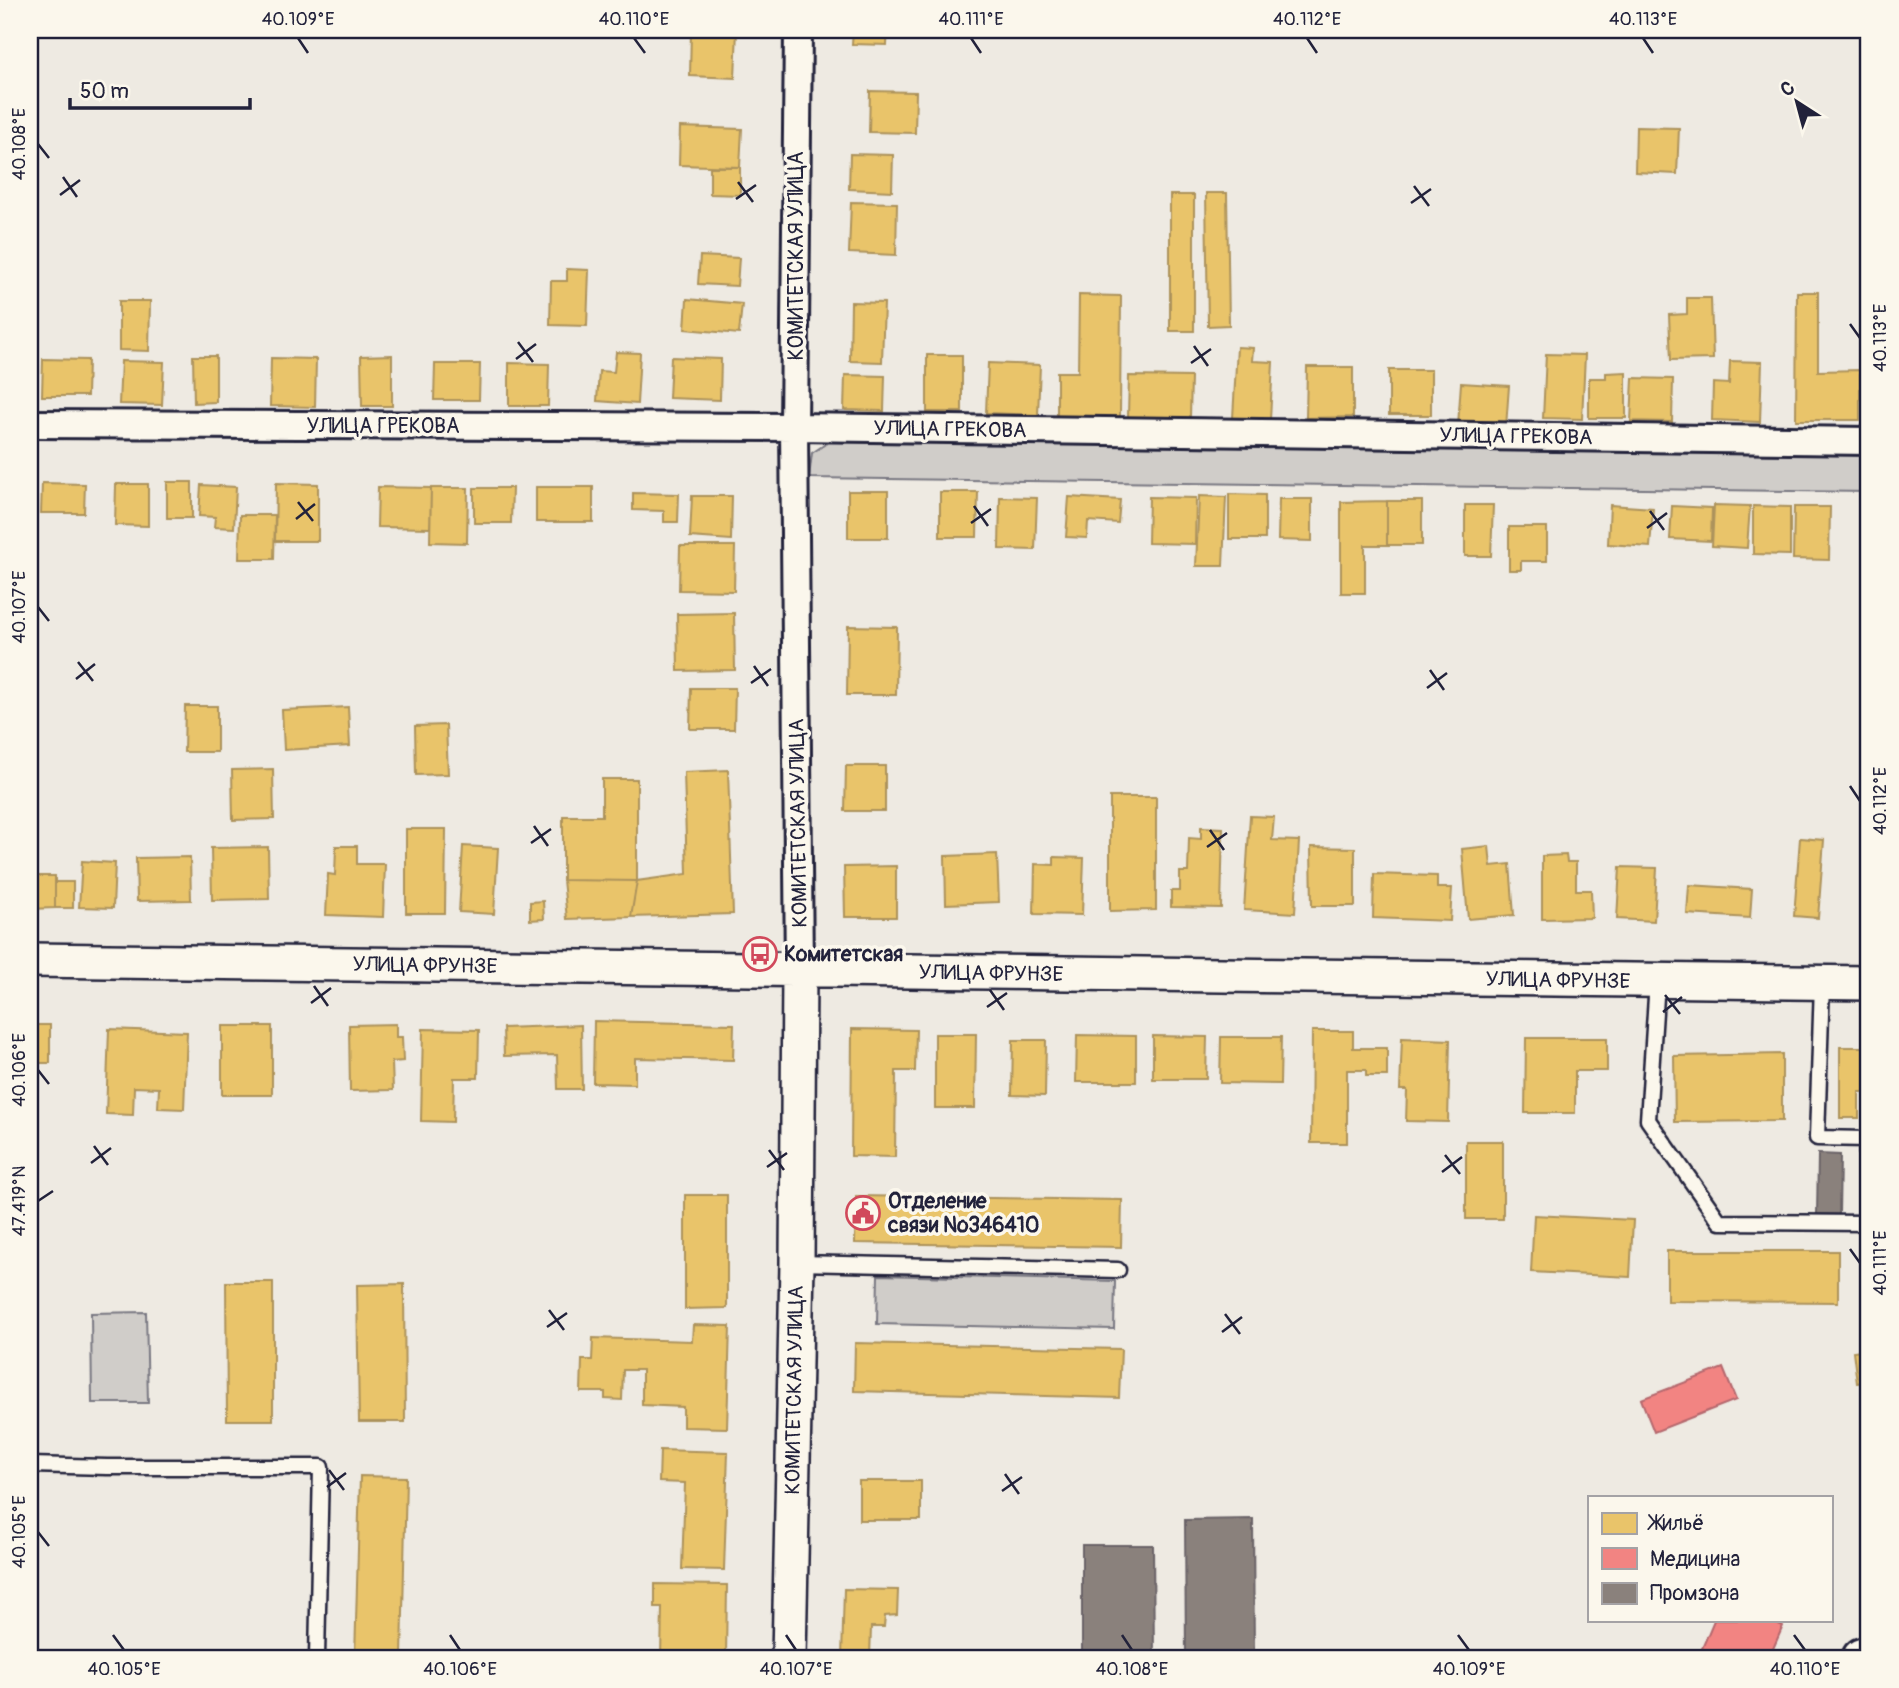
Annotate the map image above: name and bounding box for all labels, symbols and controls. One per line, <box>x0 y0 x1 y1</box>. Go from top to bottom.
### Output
text: 40.109°E <box>262 8 334 31</box>
text: 40.110°E <box>599 8 669 31</box>
text: 40.111°E <box>938 8 1004 31</box>
text: 40.112°E <box>1273 8 1341 31</box>
text: 40.113°E <box>1609 8 1677 31</box>
scale bar <box>70 66 250 110</box>
north arrow <box>1762 66 1832 136</box>
text: С <box>1776 76 1800 102</box>
text: 50 m <box>80 78 129 105</box>
text: 40.108°E <box>8 108 31 180</box>
street label: КОМИТЕТСКАЯ УЛИЦА <box>783 151 810 361</box>
text: 40.113°E <box>1869 304 1892 372</box>
street label: УЛИЦА ГРЕКОВА <box>306 413 460 440</box>
street label: УЛИЦА ГРЕКОВА <box>873 415 1027 444</box>
street label: УЛИЦА ГРЕКОВА <box>1439 422 1593 451</box>
text: 40.107°E <box>8 571 31 643</box>
street label: КОМИТЕТСКАЯ УЛИЦА <box>783 718 814 928</box>
text: 40.112°E <box>1869 767 1892 835</box>
bus stop icon: Комитетская <box>741 935 779 973</box>
place label: Комитетская <box>784 941 903 968</box>
street label: УЛИЦА ФРУНЗЕ <box>352 951 498 980</box>
street label: УЛИЦА ФРУНЗЕ <box>918 959 1064 988</box>
street label: УЛИЦА ФРУНЗЕ <box>1485 966 1631 995</box>
text: 40.106°E <box>8 1033 31 1107</box>
text: 47.419°N <box>8 1166 31 1236</box>
place label: Отделение связи №346410 <box>887 1188 1039 1239</box>
public building icon: Отделение связи №346410 <box>844 1194 882 1232</box>
text: 40.111°E <box>1869 1230 1892 1296</box>
street label: КОМИТЕТСКАЯ УЛИЦА <box>779 1285 810 1495</box>
text: 40.105°E <box>8 1495 31 1569</box>
legend <box>1588 1496 1832 1622</box>
text: Жильё <box>1647 1510 1704 1537</box>
text: Медицина <box>1650 1546 1740 1573</box>
text: Промзона <box>1650 1580 1739 1607</box>
text: 40.105°E <box>87 1658 161 1681</box>
text: 40.106°E <box>423 1658 497 1681</box>
text: 40.107°E <box>760 1658 832 1681</box>
text: 40.108°E <box>1096 1658 1168 1681</box>
text: 40.109°E <box>1433 1658 1505 1681</box>
text: 40.110°E <box>1770 1658 1840 1681</box>

